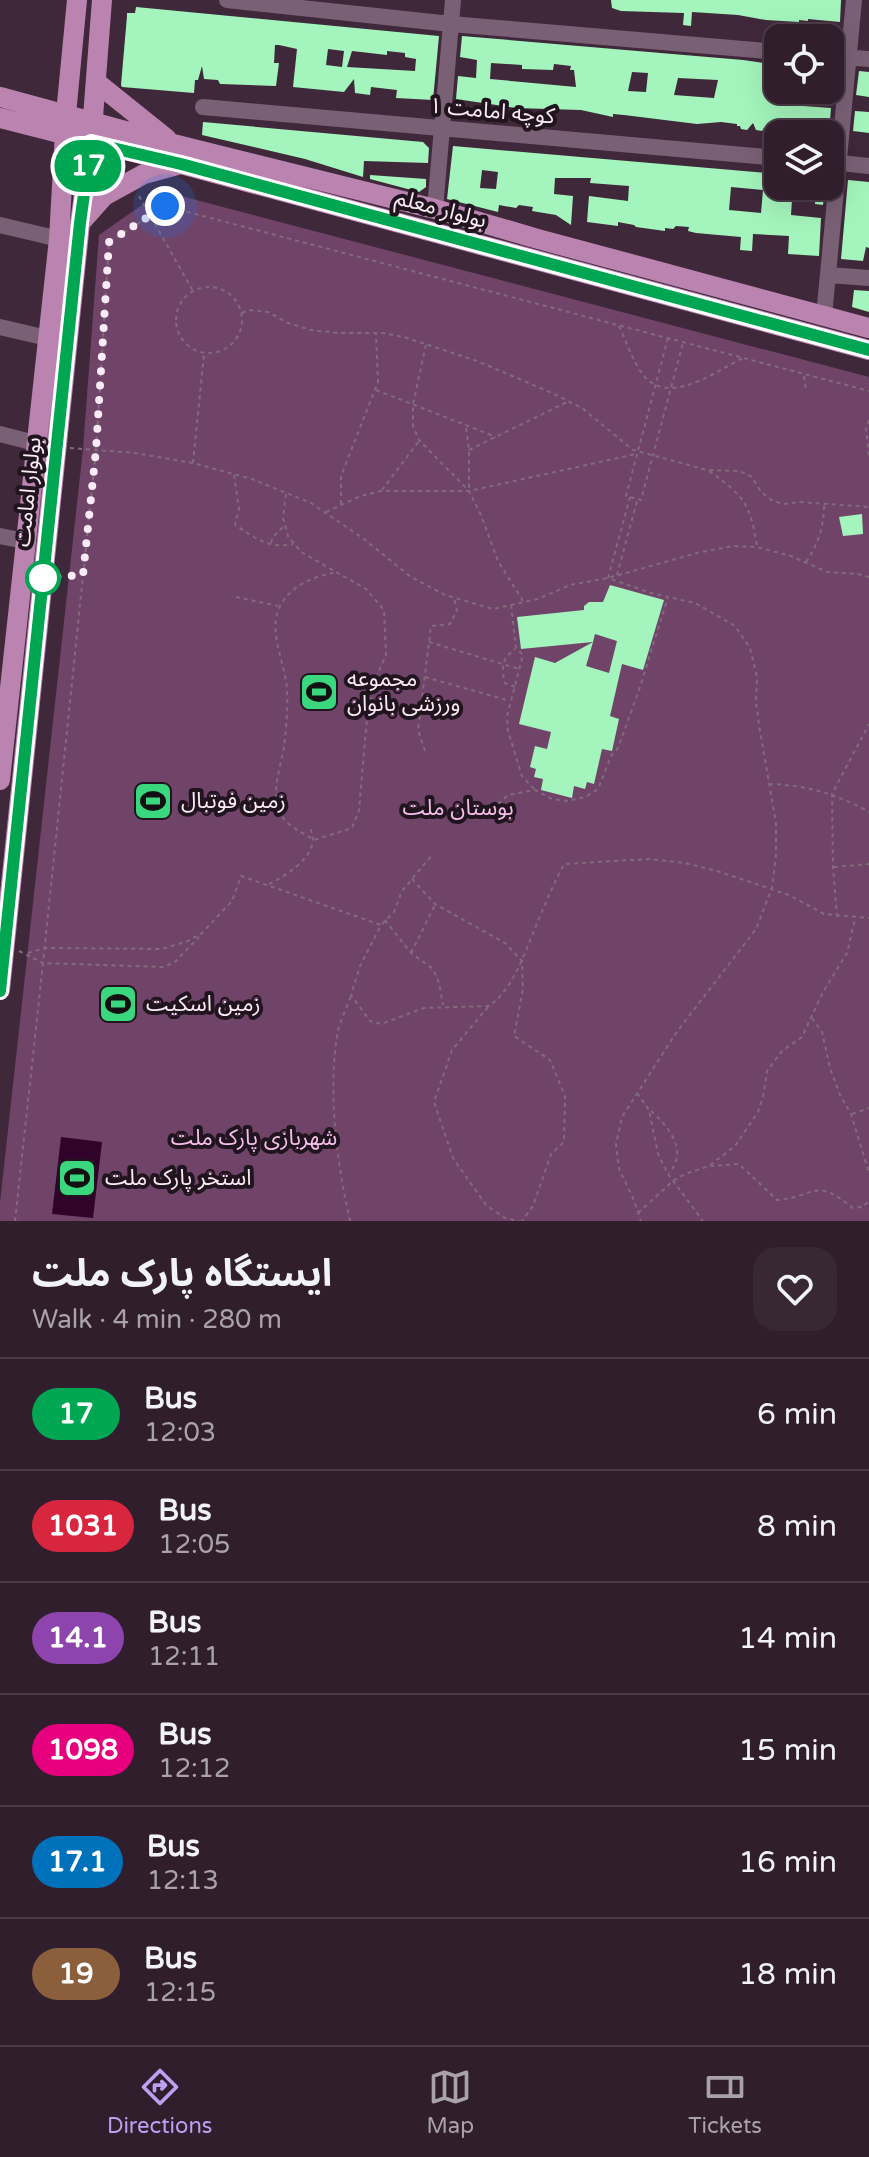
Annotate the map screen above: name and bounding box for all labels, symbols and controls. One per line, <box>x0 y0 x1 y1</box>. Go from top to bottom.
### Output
map controls <box>764 24 844 200</box>
button: locate <box>764 24 844 104</box>
street label: کوچه امامت ۱ <box>428 93 557 131</box>
button: layers <box>764 120 844 200</box>
line badge: 17 <box>52 140 124 192</box>
text: 17 <box>70 149 106 183</box>
street label: بولوار معلم <box>392 184 489 237</box>
your location <box>145 186 185 226</box>
street label: بولوار امامت <box>9 436 47 548</box>
unlabelled marker <box>26 561 60 595</box>
place label: مجموعه ورزشی بانوان <box>347 666 460 717</box>
sports icon: مجموعه ورزشی بانوان <box>298 671 340 713</box>
sports icon: زمین فوتبال <box>132 780 174 822</box>
place label: زمین فوتبال <box>181 788 286 814</box>
park label: بوستان ملت <box>402 795 514 821</box>
sports icon: زمین اسکیت <box>97 983 139 1025</box>
place label: زمین اسکیت <box>146 991 261 1017</box>
park label: شهربازی پارک ملت <box>171 1125 337 1152</box>
sports icon: استخر پارک ملت <box>56 1157 98 1199</box>
place label: استخر پارک ملت <box>105 1165 252 1192</box>
button: heart <box>753 1247 837 1331</box>
text: ایستگاه پارک ملت <box>32 1251 332 1297</box>
text: Walk · 4 min · 280 m <box>32 1304 282 1335</box>
text: Bus <box>144 1380 197 1417</box>
text: 6 min <box>757 1396 837 1433</box>
text: 17 <box>58 1397 94 1431</box>
text: 12:03 <box>144 1417 216 1448</box>
text: Bus <box>158 1492 212 1529</box>
text: 8 min <box>757 1508 837 1545</box>
text: 1031 <box>48 1509 118 1543</box>
text: 12:05 <box>158 1529 230 1560</box>
text: Bus <box>148 1604 201 1641</box>
text: 14 min <box>738 1620 837 1657</box>
text: 14.1 <box>48 1621 108 1655</box>
text: 12:11 <box>148 1641 220 1672</box>
text: Bus <box>158 1716 212 1753</box>
text: 15 min <box>738 1732 837 1769</box>
text: 1098 <box>48 1733 118 1767</box>
text: 12:12 <box>158 1753 230 1784</box>
text: Bus <box>147 1828 200 1865</box>
text: 16 min <box>738 1844 837 1881</box>
text: 17.1 <box>48 1845 107 1879</box>
text: 12:13 <box>147 1865 219 1896</box>
text: Bus <box>144 1940 197 1977</box>
text: 18 min <box>738 1956 837 1993</box>
text: 19 <box>58 1957 94 1991</box>
text: 12:15 <box>144 1977 216 2008</box>
tab: Directions <box>107 2065 212 2139</box>
tab: Map <box>427 2065 474 2139</box>
tab: Tickets <box>688 2065 762 2139</box>

